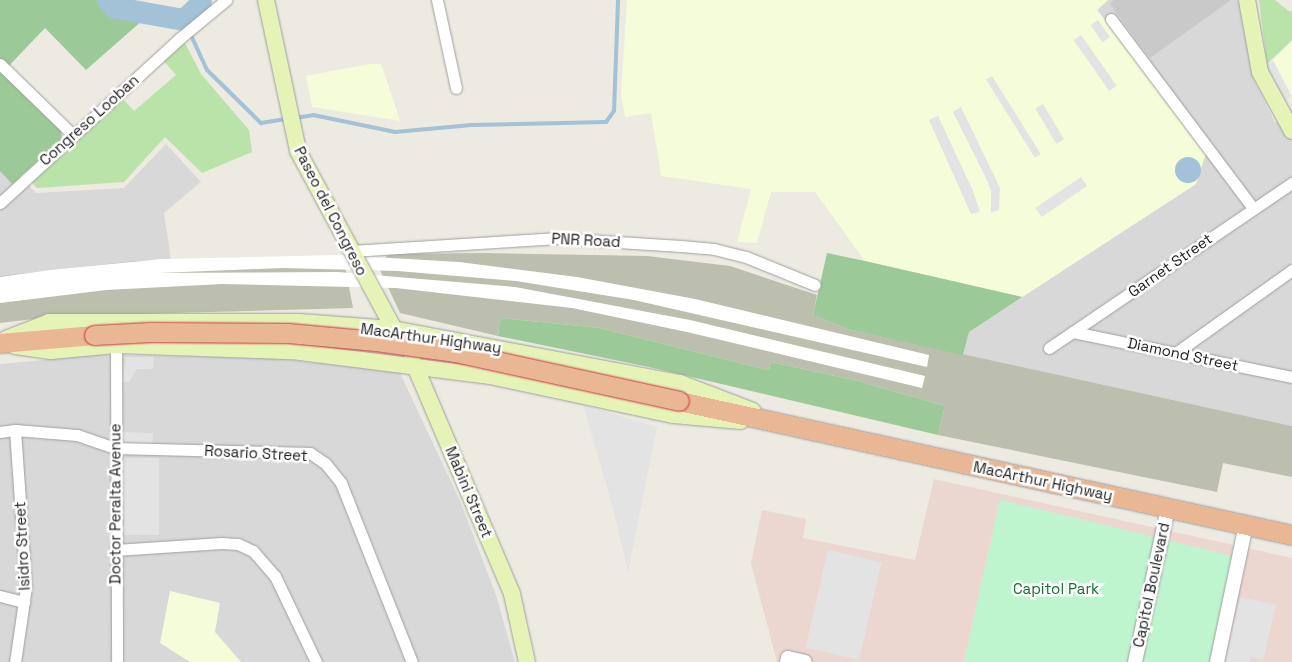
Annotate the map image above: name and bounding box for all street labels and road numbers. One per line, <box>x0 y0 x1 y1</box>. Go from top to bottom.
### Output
street label: Congreso Looban <box>36 71 142 169</box>
street label: Paseo del Congreso <box>291 143 371 279</box>
street label: PNR Road <box>551 229 621 251</box>
street label: Garnet Street <box>1124 229 1216 301</box>
street label: MacArthur Highway <box>359 319 503 357</box>
street label: Diamond Street <box>1126 333 1240 375</box>
street label: Doctor Peralta Avenue <box>106 424 124 584</box>
street label: Rosario Street <box>204 441 308 465</box>
street label: Mabini Street <box>442 444 496 540</box>
street label: MacArthur Highway <box>972 457 1114 505</box>
street label: Isidro Street <box>11 501 33 591</box>
street label: Capitol Boulevard <box>1129 521 1173 649</box>

